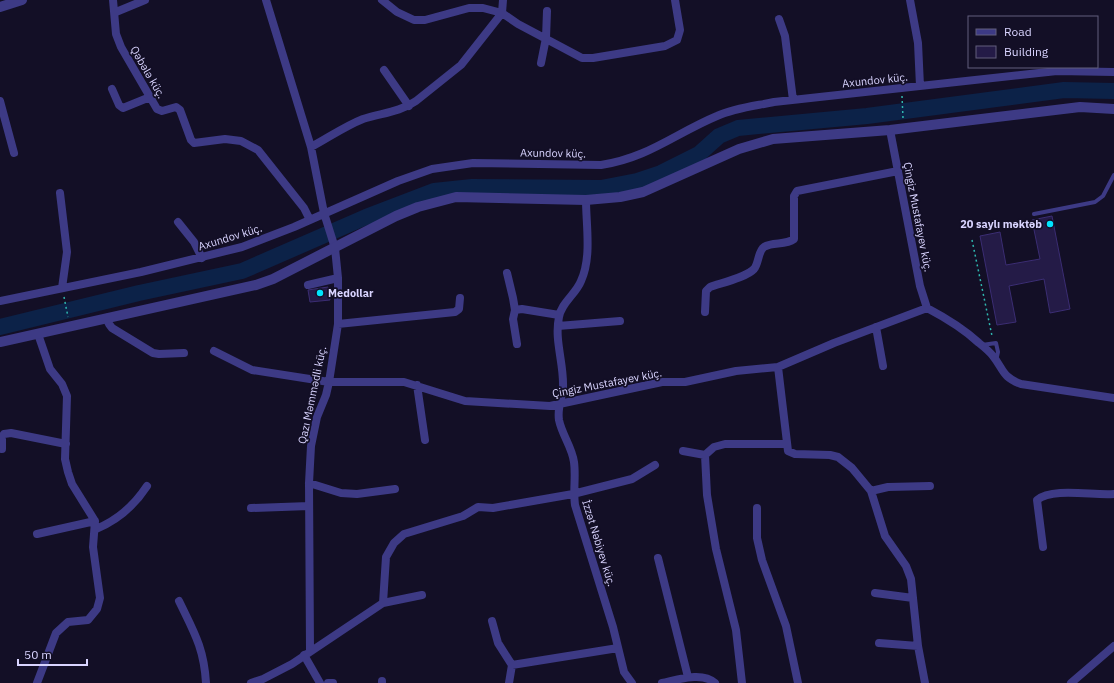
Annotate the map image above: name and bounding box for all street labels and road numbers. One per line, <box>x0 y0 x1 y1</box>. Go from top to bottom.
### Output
street label: Qəbələ küç. <box>127 43 169 101</box>
street label: Axundov küç. <box>841 70 909 90</box>
street label: Axundov küç. <box>520 145 586 161</box>
street label: Çingiz Mustafayev küç. <box>900 161 936 273</box>
street label: Axundov küç. <box>196 221 264 253</box>
street label: Qazı Məmmədli küç. <box>295 345 329 445</box>
street label: Çingiz Mustafayev küç. <box>551 365 663 401</box>
street label: İzzət Nəbiyev küç. <box>579 498 619 588</box>

